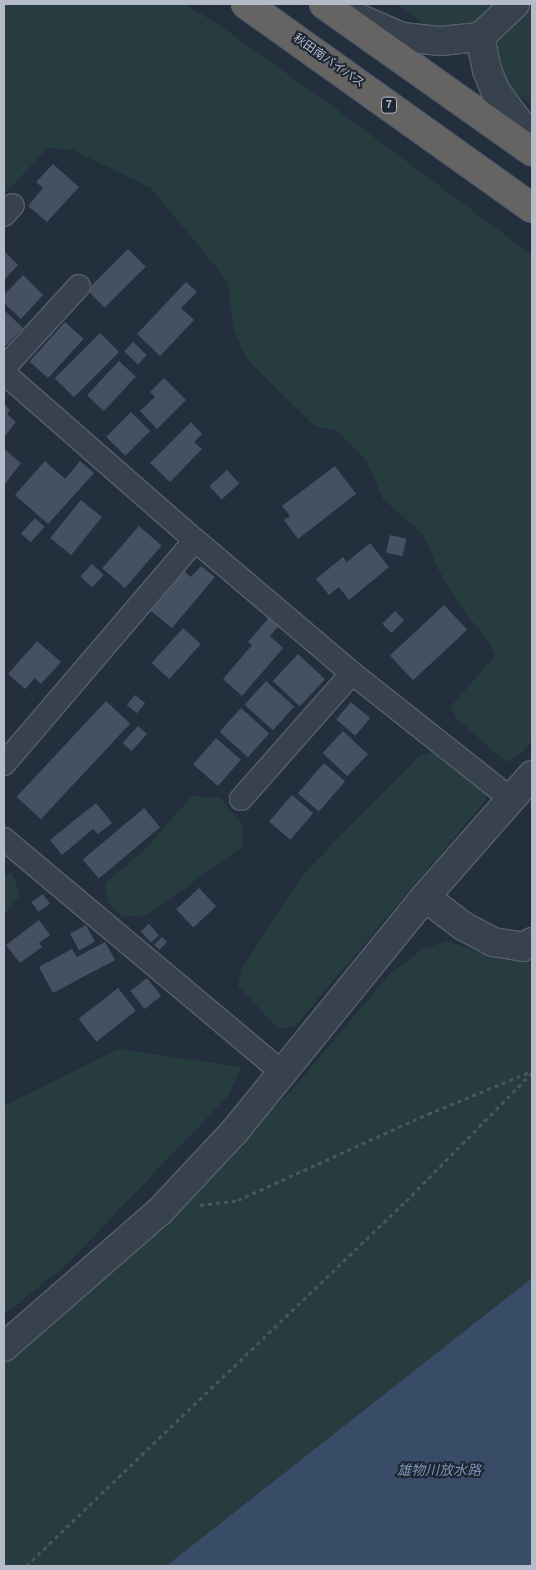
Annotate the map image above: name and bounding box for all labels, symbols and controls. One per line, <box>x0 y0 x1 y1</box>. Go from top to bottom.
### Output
street label: 秋田南バイパス <box>289 32 367 92</box>
road number: 7 <box>380 96 398 114</box>
water label: 雄物川放水路 <box>397 1464 481 1480</box>

